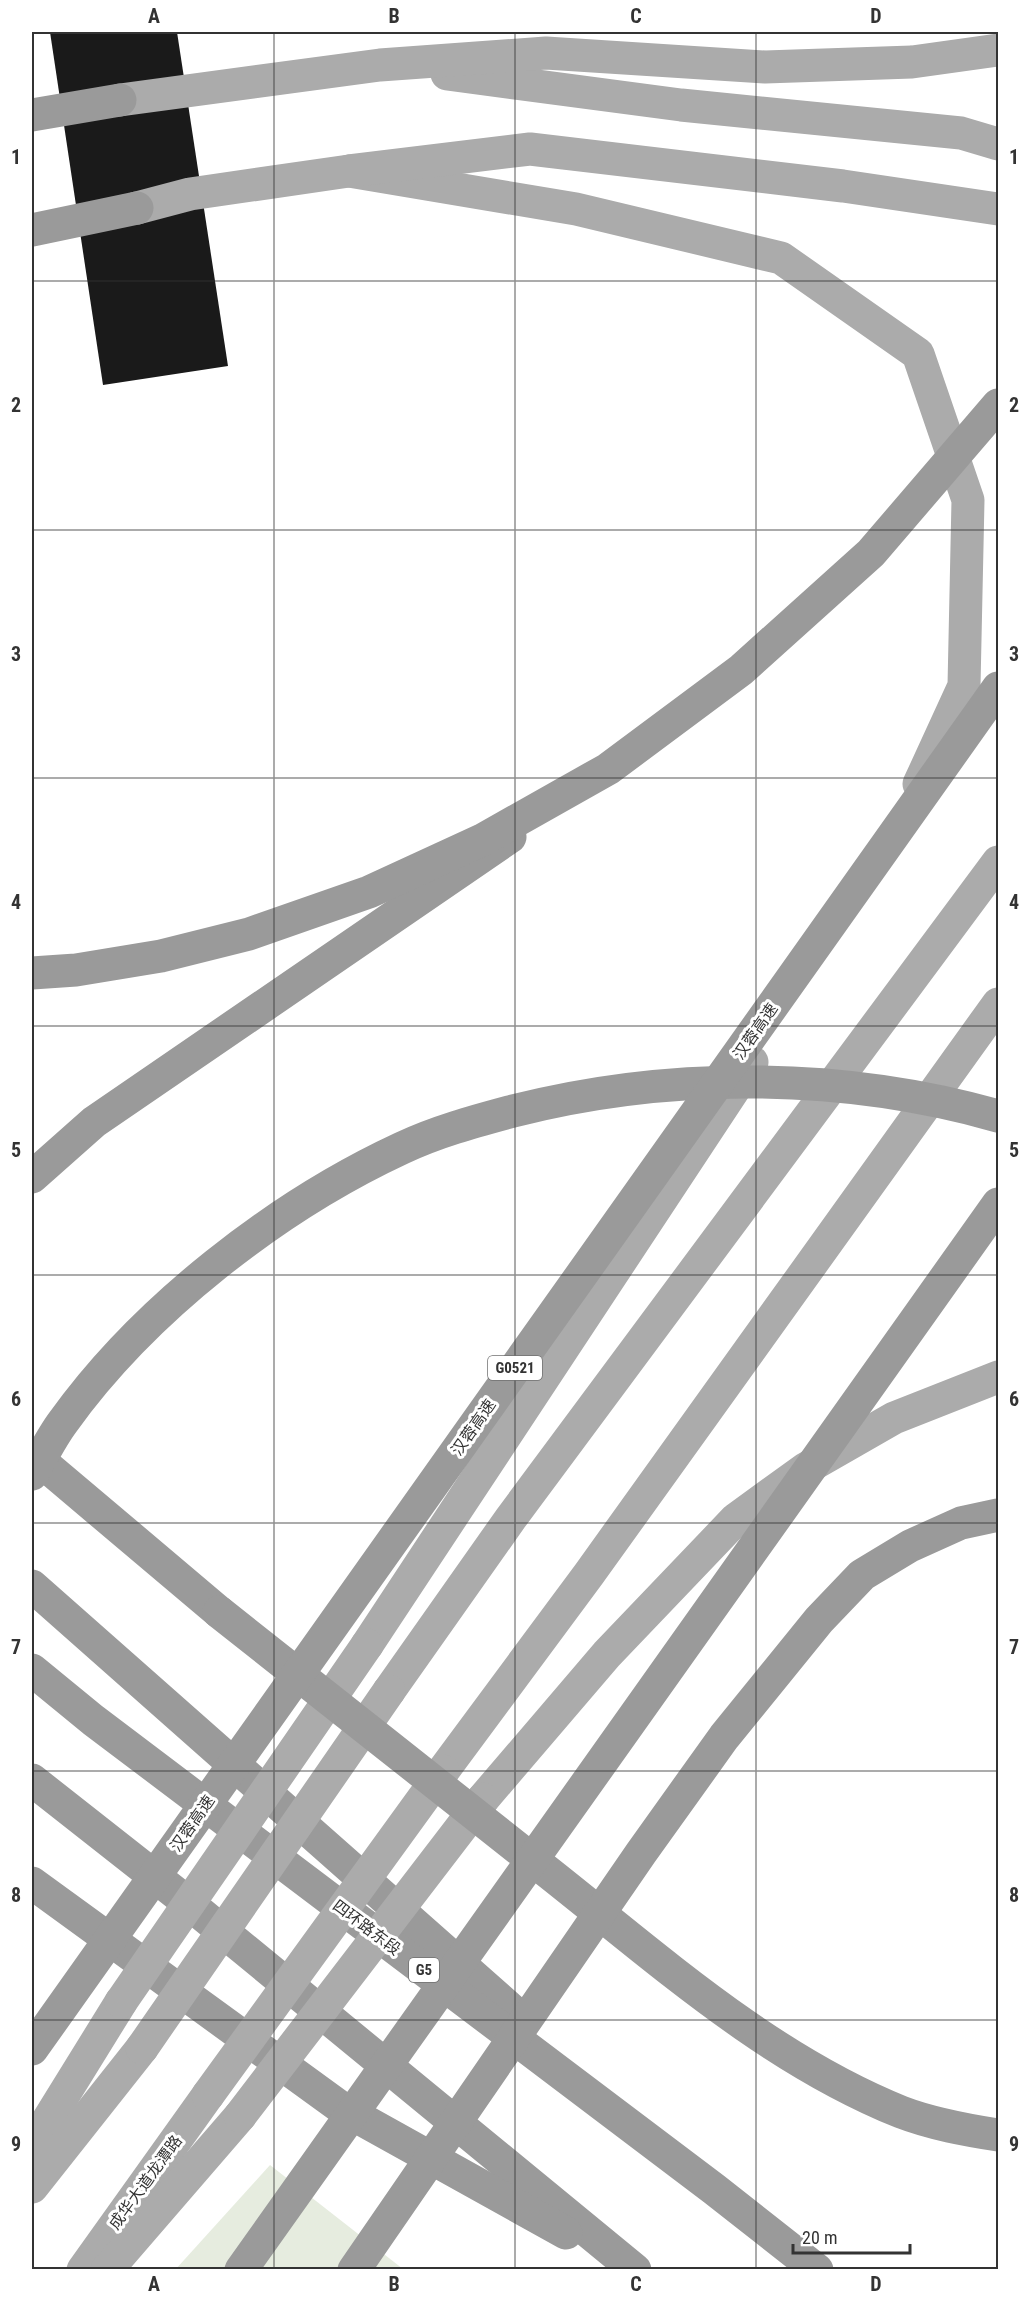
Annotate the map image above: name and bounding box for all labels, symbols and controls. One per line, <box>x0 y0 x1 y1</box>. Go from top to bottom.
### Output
text: A <box>148 4 160 28</box>
text: B <box>388 4 400 28</box>
text: C <box>630 4 642 28</box>
text: D <box>870 4 882 28</box>
text: 1 <box>11 145 21 169</box>
text: 1 <box>1009 145 1019 169</box>
text: 2 <box>11 393 21 417</box>
text: 2 <box>1009 393 1019 417</box>
text: 3 <box>11 642 21 666</box>
text: 3 <box>1009 642 1019 666</box>
text: 4 <box>11 890 21 914</box>
text: 4 <box>1009 890 1019 914</box>
street label: 汉蓉高速 <box>729 1000 782 1063</box>
text: 5 <box>11 1138 21 1162</box>
text: 5 <box>1009 1138 1019 1162</box>
road number: G0521 <box>488 1356 542 1380</box>
text: 6 <box>11 1387 21 1411</box>
text: 6 <box>1009 1387 1019 1411</box>
street label: 汉蓉高速 <box>447 1396 500 1459</box>
text: 7 <box>11 1635 21 1659</box>
text: 7 <box>1009 1635 1019 1659</box>
street label: 汉蓉高速 <box>166 1792 219 1855</box>
text: 8 <box>11 1883 21 1907</box>
text: 8 <box>1009 1883 1019 1907</box>
street label: 四环路东段 <box>329 1896 404 1959</box>
road number: G5 <box>409 1958 439 1982</box>
street label: 成华大道龙潭路 <box>105 2131 186 2233</box>
text: 9 <box>11 2132 21 2156</box>
text: 9 <box>1009 2132 1019 2156</box>
scale bar <box>793 2217 910 2255</box>
text: 20 m <box>802 2227 837 2248</box>
text: A <box>148 2272 160 2296</box>
text: B <box>388 2272 400 2296</box>
text: C <box>630 2272 642 2296</box>
text: D <box>870 2272 882 2296</box>

